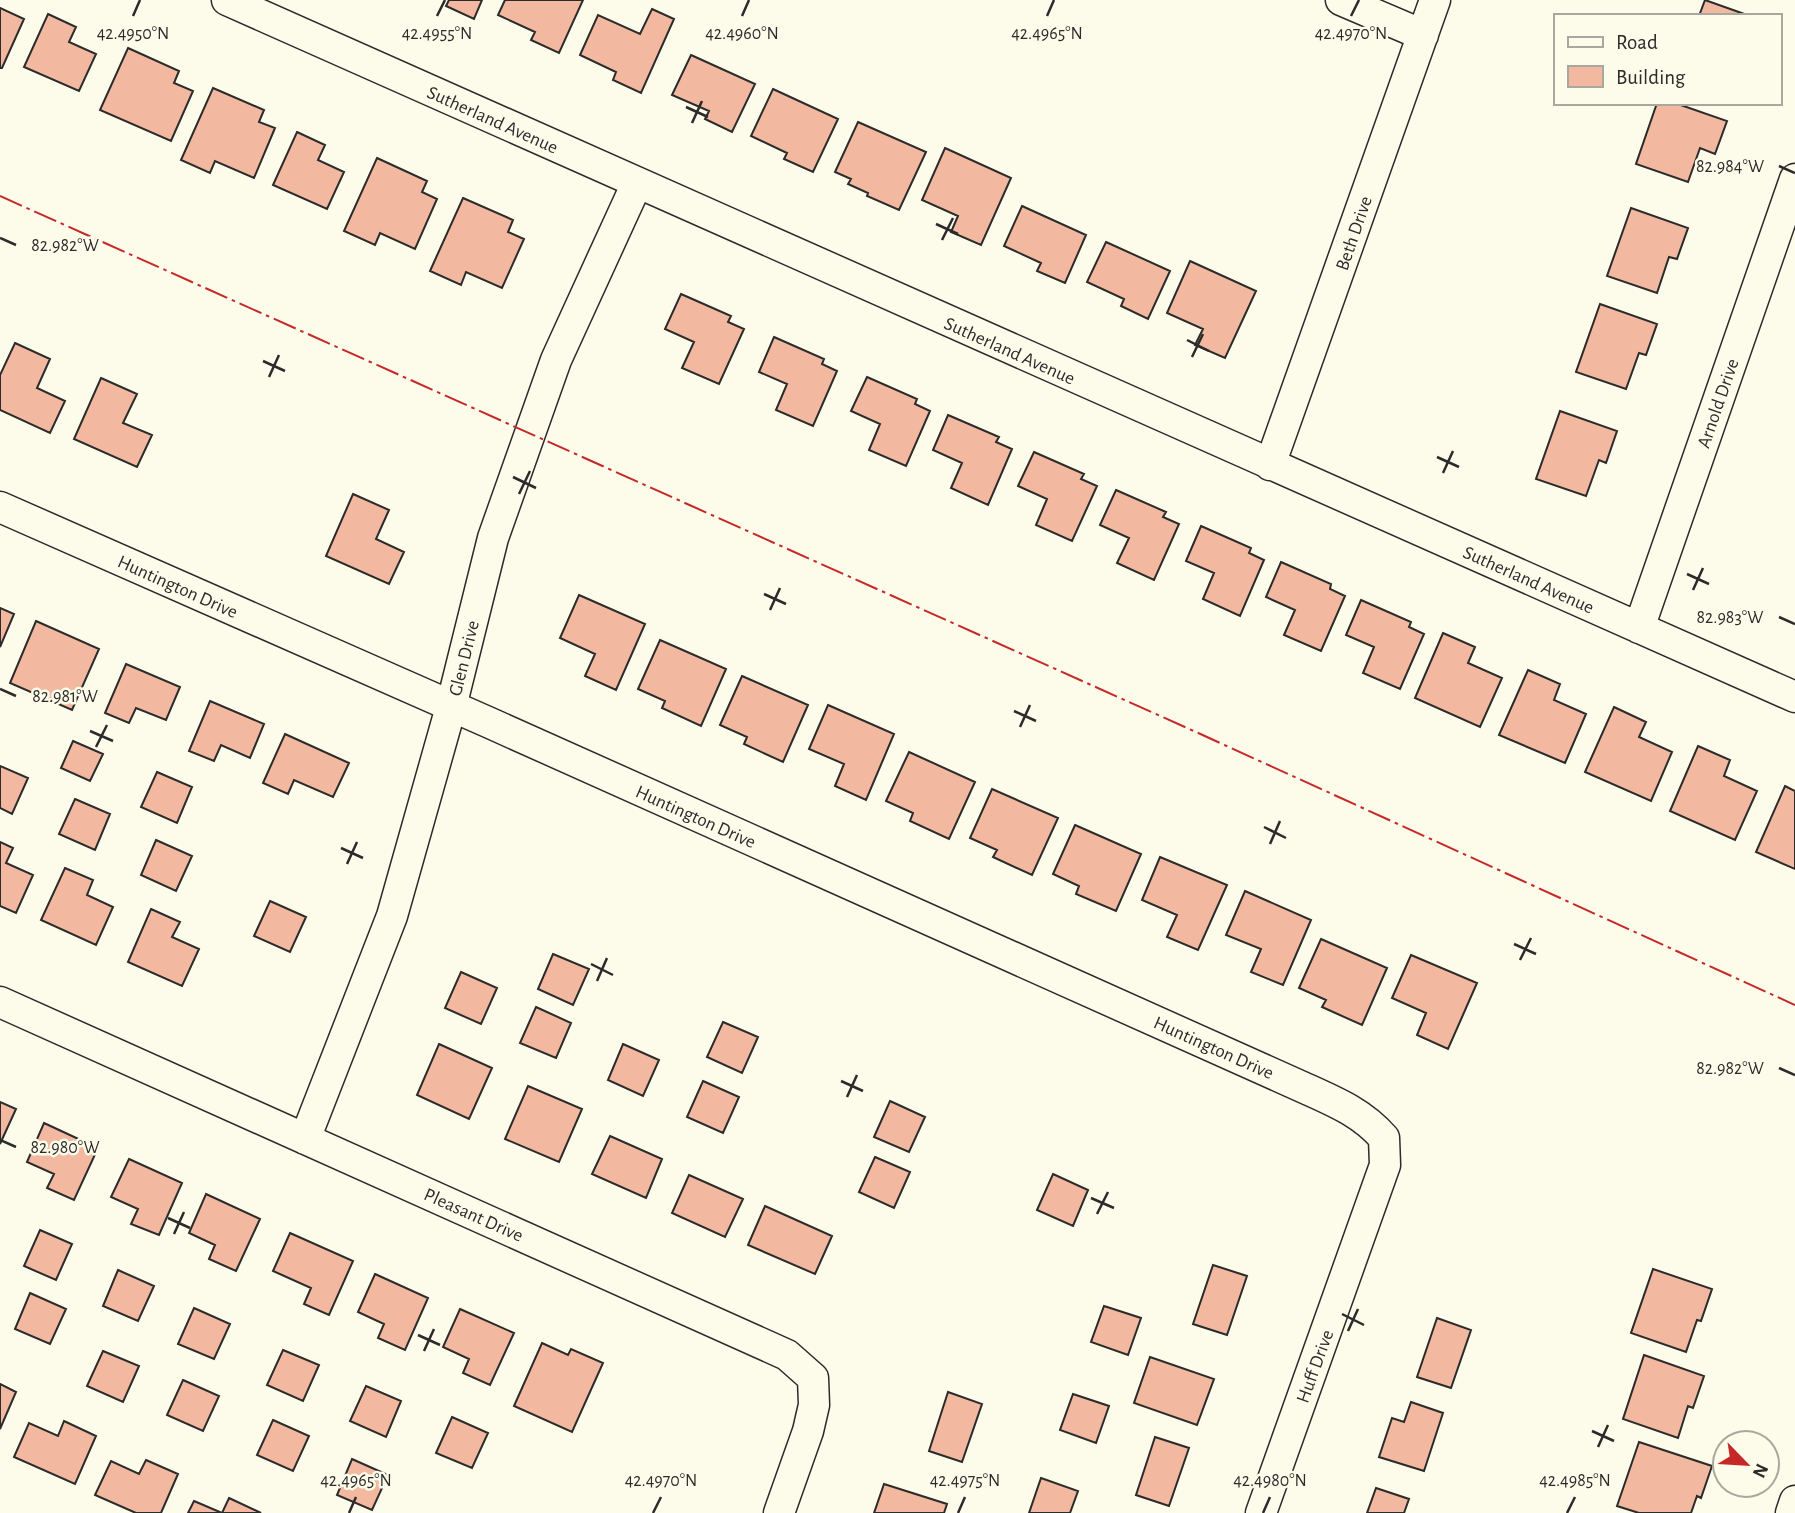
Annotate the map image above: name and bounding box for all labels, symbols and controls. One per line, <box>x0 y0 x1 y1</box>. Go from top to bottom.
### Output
legend <box>1554 14 1781 105</box>
text: 42.4950°N <box>97 25 169 43</box>
text: 42.4955°N <box>402 25 472 43</box>
text: 42.4960°N <box>705 25 779 43</box>
text: 42.4965°N <box>1011 25 1083 43</box>
text: 42.4970°N <box>1315 25 1387 43</box>
text: Road <box>1616 32 1658 53</box>
text: Building <box>1616 67 1686 88</box>
street label: Sutherland Avenue <box>424 83 561 158</box>
text: 82.984°W <box>1696 158 1764 176</box>
street label: Beth Drive <box>1333 194 1376 273</box>
text: 82.982°W <box>31 237 99 255</box>
street label: Sutherland Avenue <box>941 314 1078 389</box>
street label: Arnold Drive <box>1694 356 1743 451</box>
street label: Sutherland Avenue <box>1460 543 1597 618</box>
street label: Huntington Drive <box>114 552 240 622</box>
text: 82.983°W <box>1697 609 1763 627</box>
street label: Glen Drive <box>446 619 483 698</box>
text: 82.981°W <box>32 688 98 706</box>
street label: Huntington Drive <box>632 782 758 852</box>
street label: Huntington Drive <box>1150 1013 1276 1083</box>
text: 82.982°W <box>1696 1060 1764 1078</box>
text: 82.980°W <box>31 1139 99 1157</box>
street label: Pleasant Drive <box>421 1185 526 1246</box>
street label: Huff Drive <box>1293 1327 1337 1406</box>
north arrow <box>1711 1429 1781 1499</box>
text: N <box>1749 1461 1771 1481</box>
text: 42.4965°N <box>320 1472 392 1490</box>
text: 42.4970°N <box>625 1472 697 1490</box>
text: 42.4975°N <box>930 1472 1000 1490</box>
text: 42.4980°N <box>1233 1472 1307 1490</box>
text: 42.4985°N <box>1539 1472 1611 1490</box>

